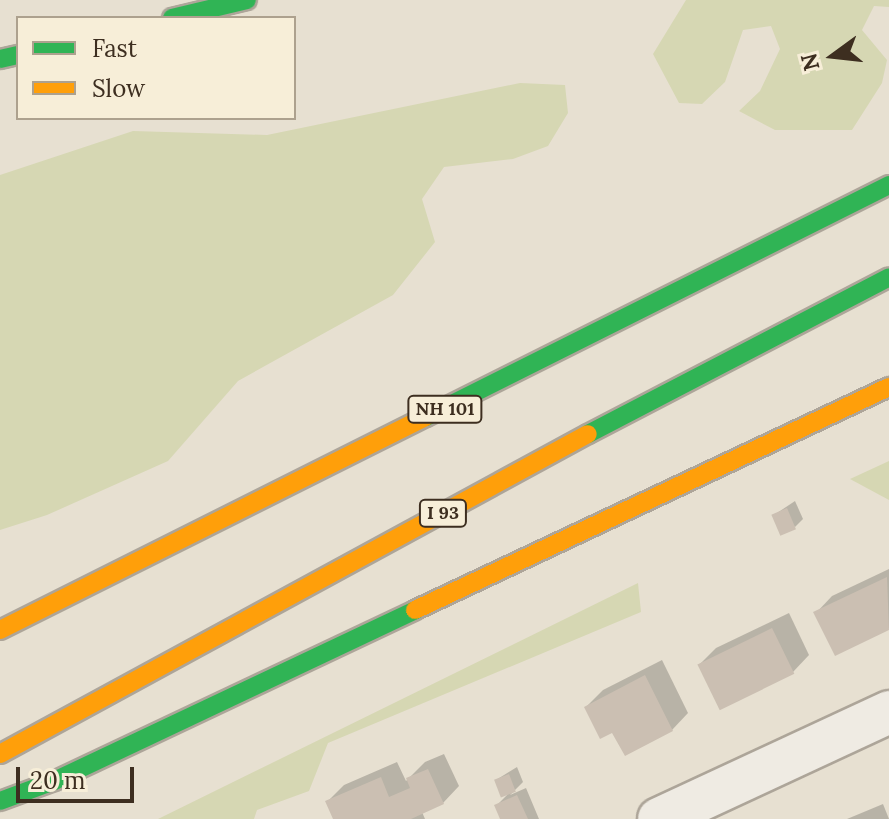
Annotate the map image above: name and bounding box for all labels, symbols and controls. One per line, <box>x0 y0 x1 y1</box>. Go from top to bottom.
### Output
legend <box>16 16 296 120</box>
north arrow <box>793 16 873 96</box>
text: Fast <box>92 33 137 64</box>
text: N <box>794 50 826 74</box>
text: Slow <box>92 73 145 104</box>
road number: NH 101 <box>407 395 483 423</box>
road number: I 93 <box>417 499 469 527</box>
scale bar <box>20 751 138 801</box>
text: 20 m <box>30 765 86 796</box>

